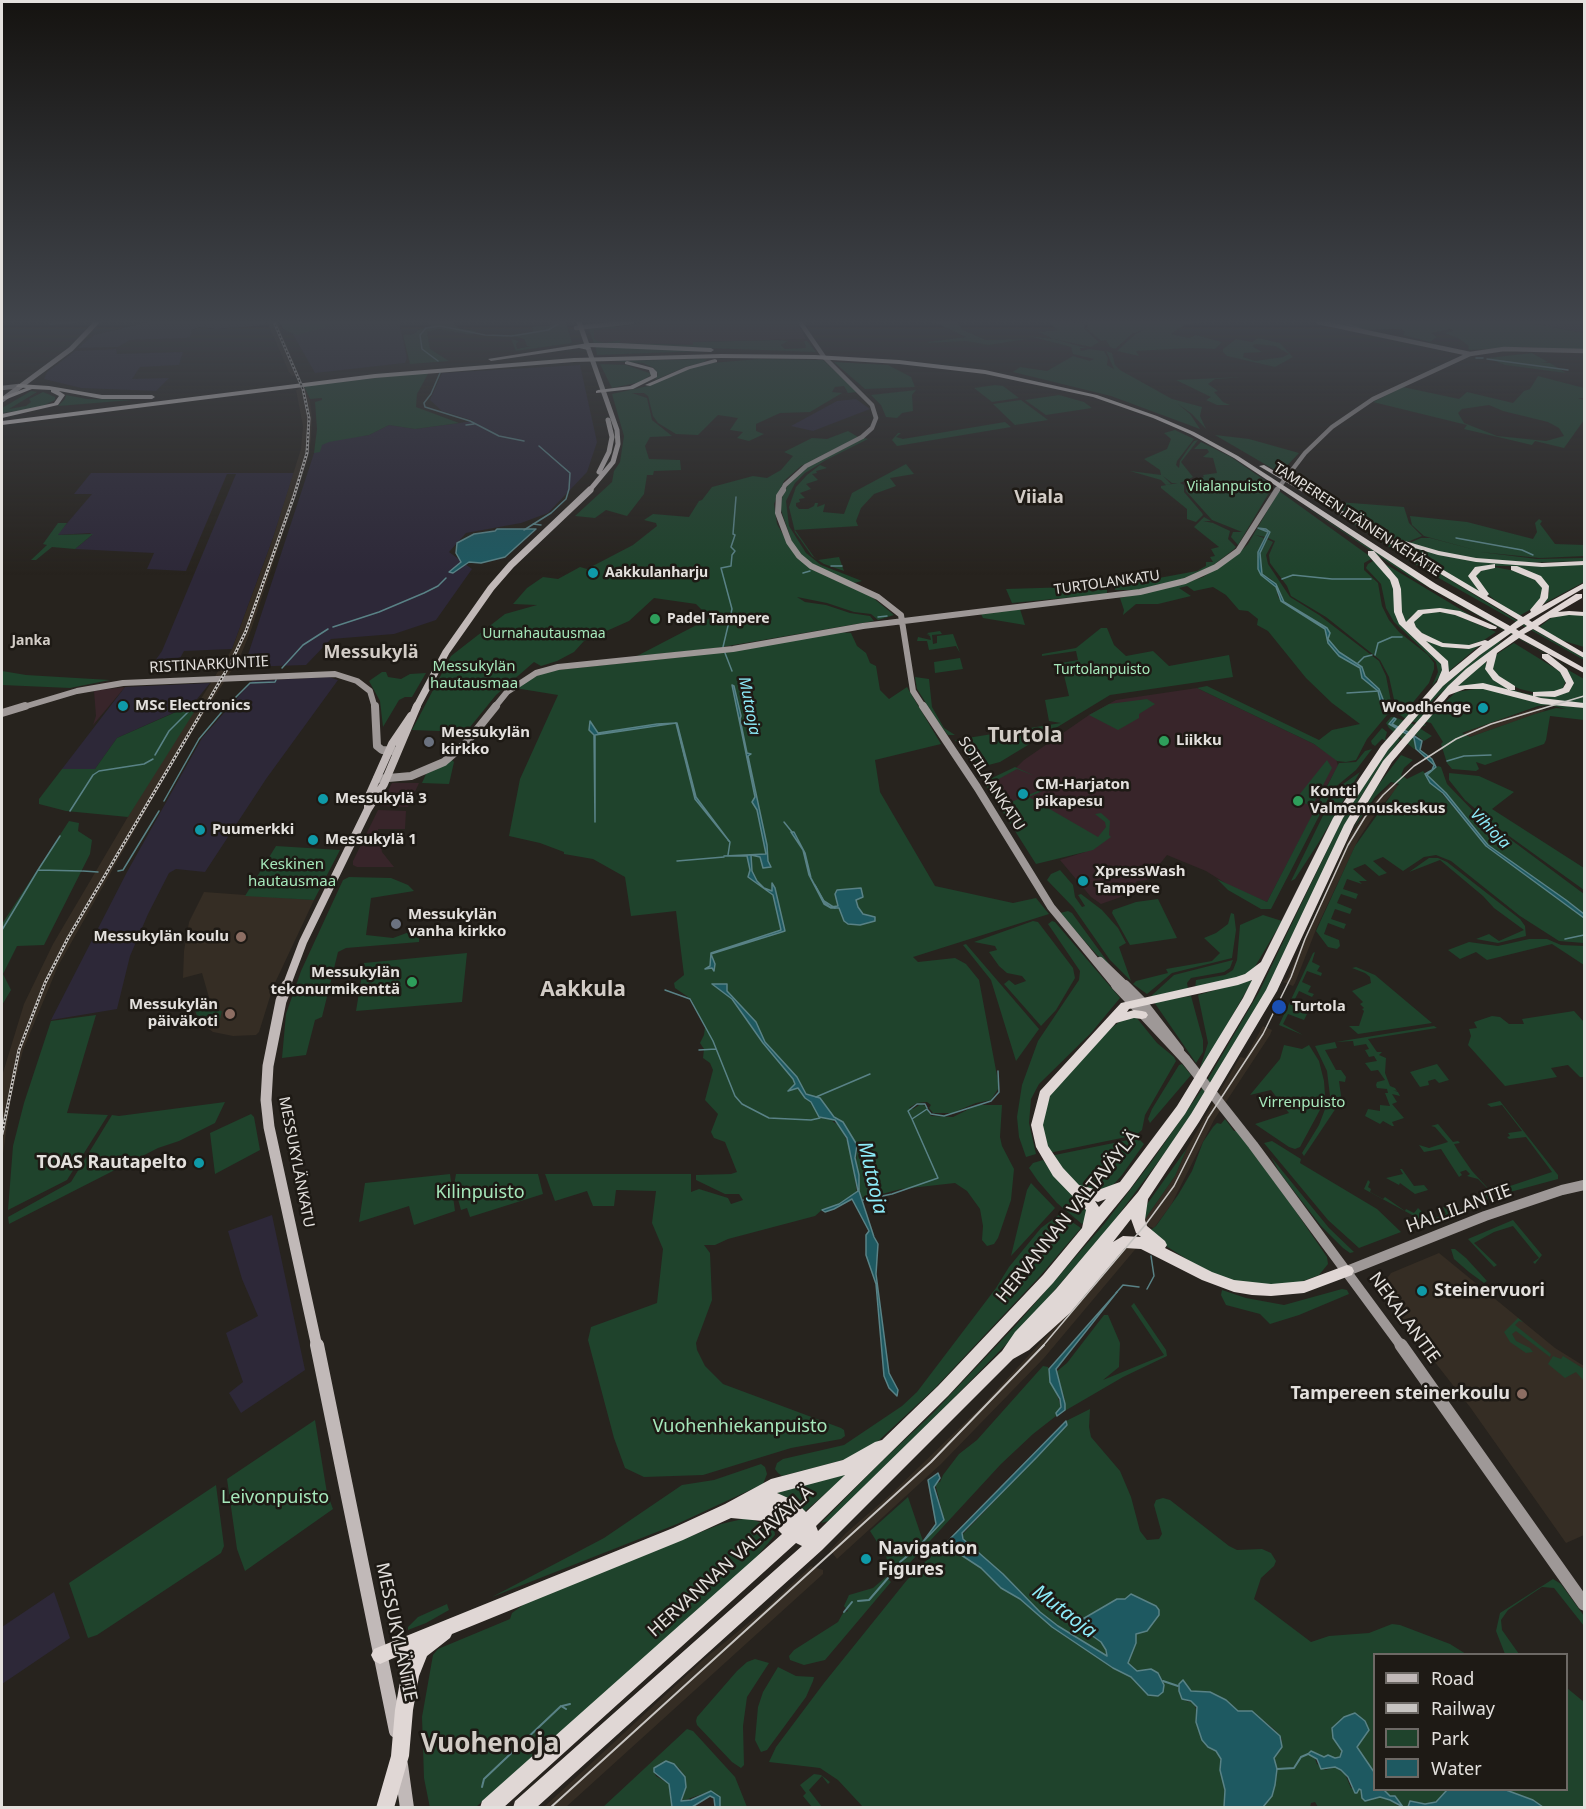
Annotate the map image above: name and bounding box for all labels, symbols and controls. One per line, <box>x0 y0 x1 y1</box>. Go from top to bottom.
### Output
street label: TAMPEREEN ITÄINEN KEHÄTIE <box>1270 459 1444 581</box>
park label: Viialanpuisto <box>1187 479 1271 495</box>
district label: Viiala <box>1014 487 1064 509</box>
place label: Aakkulanharju <box>605 565 708 581</box>
marker: Aakkulanharju <box>586 566 600 580</box>
street label: TURTOLANKATU <box>1053 567 1161 599</box>
place label: Padel Tampere <box>667 611 770 627</box>
marker: Padel Tampere <box>648 612 662 626</box>
park label: Uurnahautausmaa <box>482 626 606 642</box>
district label: Janka <box>11 633 51 649</box>
district label: Messukylä <box>323 642 419 664</box>
street label: RISTINARKUNTIE <box>149 653 269 677</box>
park label: Messukylän hautausmaa <box>430 658 518 693</box>
park label: Turtolanpuisto <box>1054 662 1150 678</box>
water label: Mutaoja <box>734 675 764 737</box>
place label: MSc Electronics <box>135 697 250 715</box>
marker: MSc Electronics <box>116 699 130 713</box>
place label: Woodhenge <box>1382 699 1471 717</box>
marker: Woodhenge <box>1476 701 1490 715</box>
district label: Turtola <box>987 723 1063 749</box>
place label: Messukylän kirkko <box>441 724 530 759</box>
place label: Liikku <box>1176 732 1222 750</box>
street label: SOTILAANKATU <box>954 734 1028 834</box>
marker: Liikku <box>1157 734 1171 748</box>
marker: Messukylän kirkko <box>422 735 436 749</box>
place label: CM-Harjaton pikapesu <box>1035 776 1130 811</box>
place label: Kontti Valmennuskeskus <box>1310 783 1446 818</box>
marker: CM-Harjaton pikapesu <box>1016 787 1030 801</box>
place label: Messukylä 3 <box>335 790 427 808</box>
marker: Messukylä 3 <box>316 792 330 806</box>
marker: Kontti Valmennuskeskus <box>1291 794 1305 808</box>
water label: Vihioja <box>1466 805 1514 853</box>
place label: Puumerkki <box>212 821 294 839</box>
marker: Puumerkki <box>193 823 207 837</box>
place label: Messukylä 1 <box>325 831 417 849</box>
marker: Messukylä 1 <box>306 833 320 847</box>
park label: Keskinen hautausmaa <box>248 856 336 891</box>
place label: XpressWash Tampere <box>1095 863 1185 898</box>
marker: XpressWash Tampere <box>1076 874 1090 888</box>
place label: Messukylän vanha kirkko <box>408 906 506 941</box>
marker: Messukylän vanha kirkko <box>389 917 403 931</box>
place label: Messukylän koulu <box>93 928 229 946</box>
marker: Messukylän koulu <box>234 930 248 944</box>
place label: Messukylän tekonurmikenttä <box>271 964 400 999</box>
marker: Messukylän tekonurmikenttä <box>405 975 419 989</box>
district label: Aakkula <box>540 977 626 1003</box>
place label: Messukylän päiväkoti <box>129 996 218 1031</box>
marker: Turtola <box>1270 998 1288 1016</box>
place label: Turtola <box>1292 998 1346 1016</box>
marker: Messukylän päiväkoti <box>223 1007 237 1021</box>
park label: Virrenpuisto <box>1259 1094 1345 1112</box>
street label: MESSUKYLÄNKATU <box>274 1095 318 1229</box>
street label: HERVANNAN VALTAVÄYLÄ <box>992 1127 1144 1307</box>
water label: Mutaoja <box>852 1139 892 1217</box>
place label: TOAS Rautapelto <box>37 1152 187 1174</box>
marker: TOAS Rautapelto <box>192 1156 206 1170</box>
street label: HALLILANTIE <box>1403 1180 1515 1238</box>
park label: Kilinpuisto <box>435 1182 525 1204</box>
street label: NEKALANTIE <box>1364 1268 1444 1368</box>
place label: Steinervuori <box>1434 1280 1545 1302</box>
marker: Steinervuori <box>1415 1284 1429 1298</box>
place label: Tampereen steinerkoulu <box>1290 1383 1510 1405</box>
marker: Tampereen steinerkoulu <box>1515 1387 1529 1401</box>
park label: Vuohenhiekanpuisto <box>653 1416 827 1438</box>
street label: HERVANNAN VALTAVÄYLÄ <box>644 1482 818 1642</box>
park label: Leivonpuisto <box>221 1487 329 1509</box>
place label: Navigation Figures <box>878 1538 977 1580</box>
marker: Navigation Figures <box>859 1552 873 1566</box>
street label: MESSUKYLÄNTIE <box>371 1561 421 1703</box>
water label: Mutaoja <box>1027 1580 1101 1644</box>
legend <box>1373 1653 1568 1791</box>
text: Road <box>1431 1666 1474 1690</box>
text: Railway <box>1431 1696 1495 1720</box>
text: Park <box>1431 1726 1469 1750</box>
district label: Vuohenoja <box>421 1729 559 1761</box>
text: Water <box>1431 1756 1482 1780</box>

